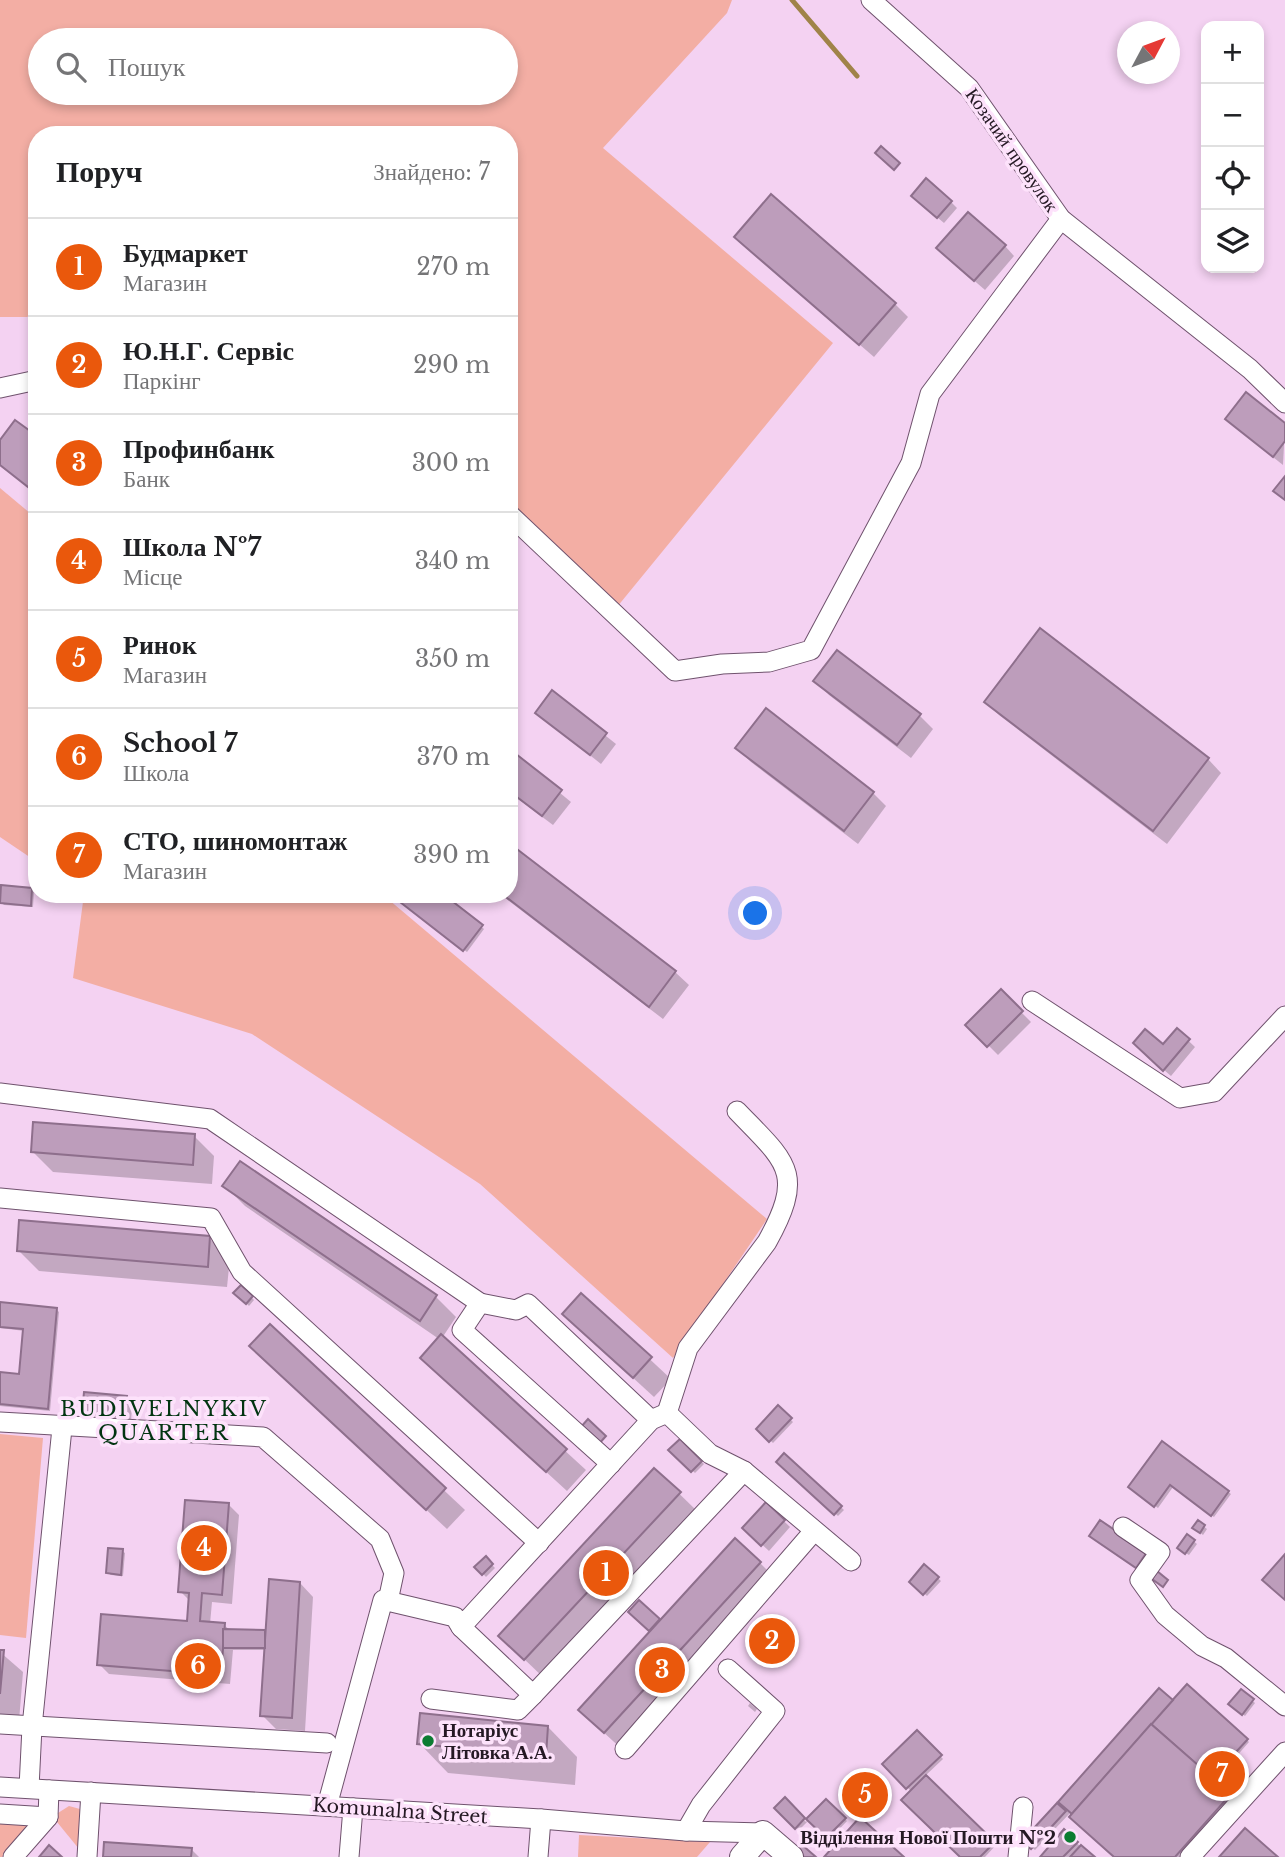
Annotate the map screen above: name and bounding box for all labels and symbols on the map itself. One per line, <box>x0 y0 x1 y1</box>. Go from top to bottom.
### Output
north arrow <box>1117 21 1180 84</box>
street label: Козачий провулок <box>961 84 1064 217</box>
your location <box>738 896 772 930</box>
district label: BUDIVELNYKIV QUARTER <box>60 1396 268 1446</box>
pin: 4 <box>181 1522 227 1574</box>
pin: 1 <box>583 1547 629 1599</box>
pin: 2 <box>749 1615 795 1667</box>
pin: 6 <box>175 1640 221 1692</box>
pin: 3 <box>639 1644 685 1696</box>
place label: Нотаріус Літовка А.А. <box>442 1719 552 1764</box>
marker: Нотаріус Літовка А.А. <box>420 1733 436 1749</box>
pin: 7 <box>1199 1748 1245 1800</box>
pin: 5 <box>842 1769 888 1821</box>
street label: Komunalna Street <box>312 1793 489 1829</box>
place label: Відділення Нової Пошти №2 <box>800 1826 1056 1849</box>
marker: Відділення Нової Пошти №2 <box>1062 1829 1078 1845</box>

